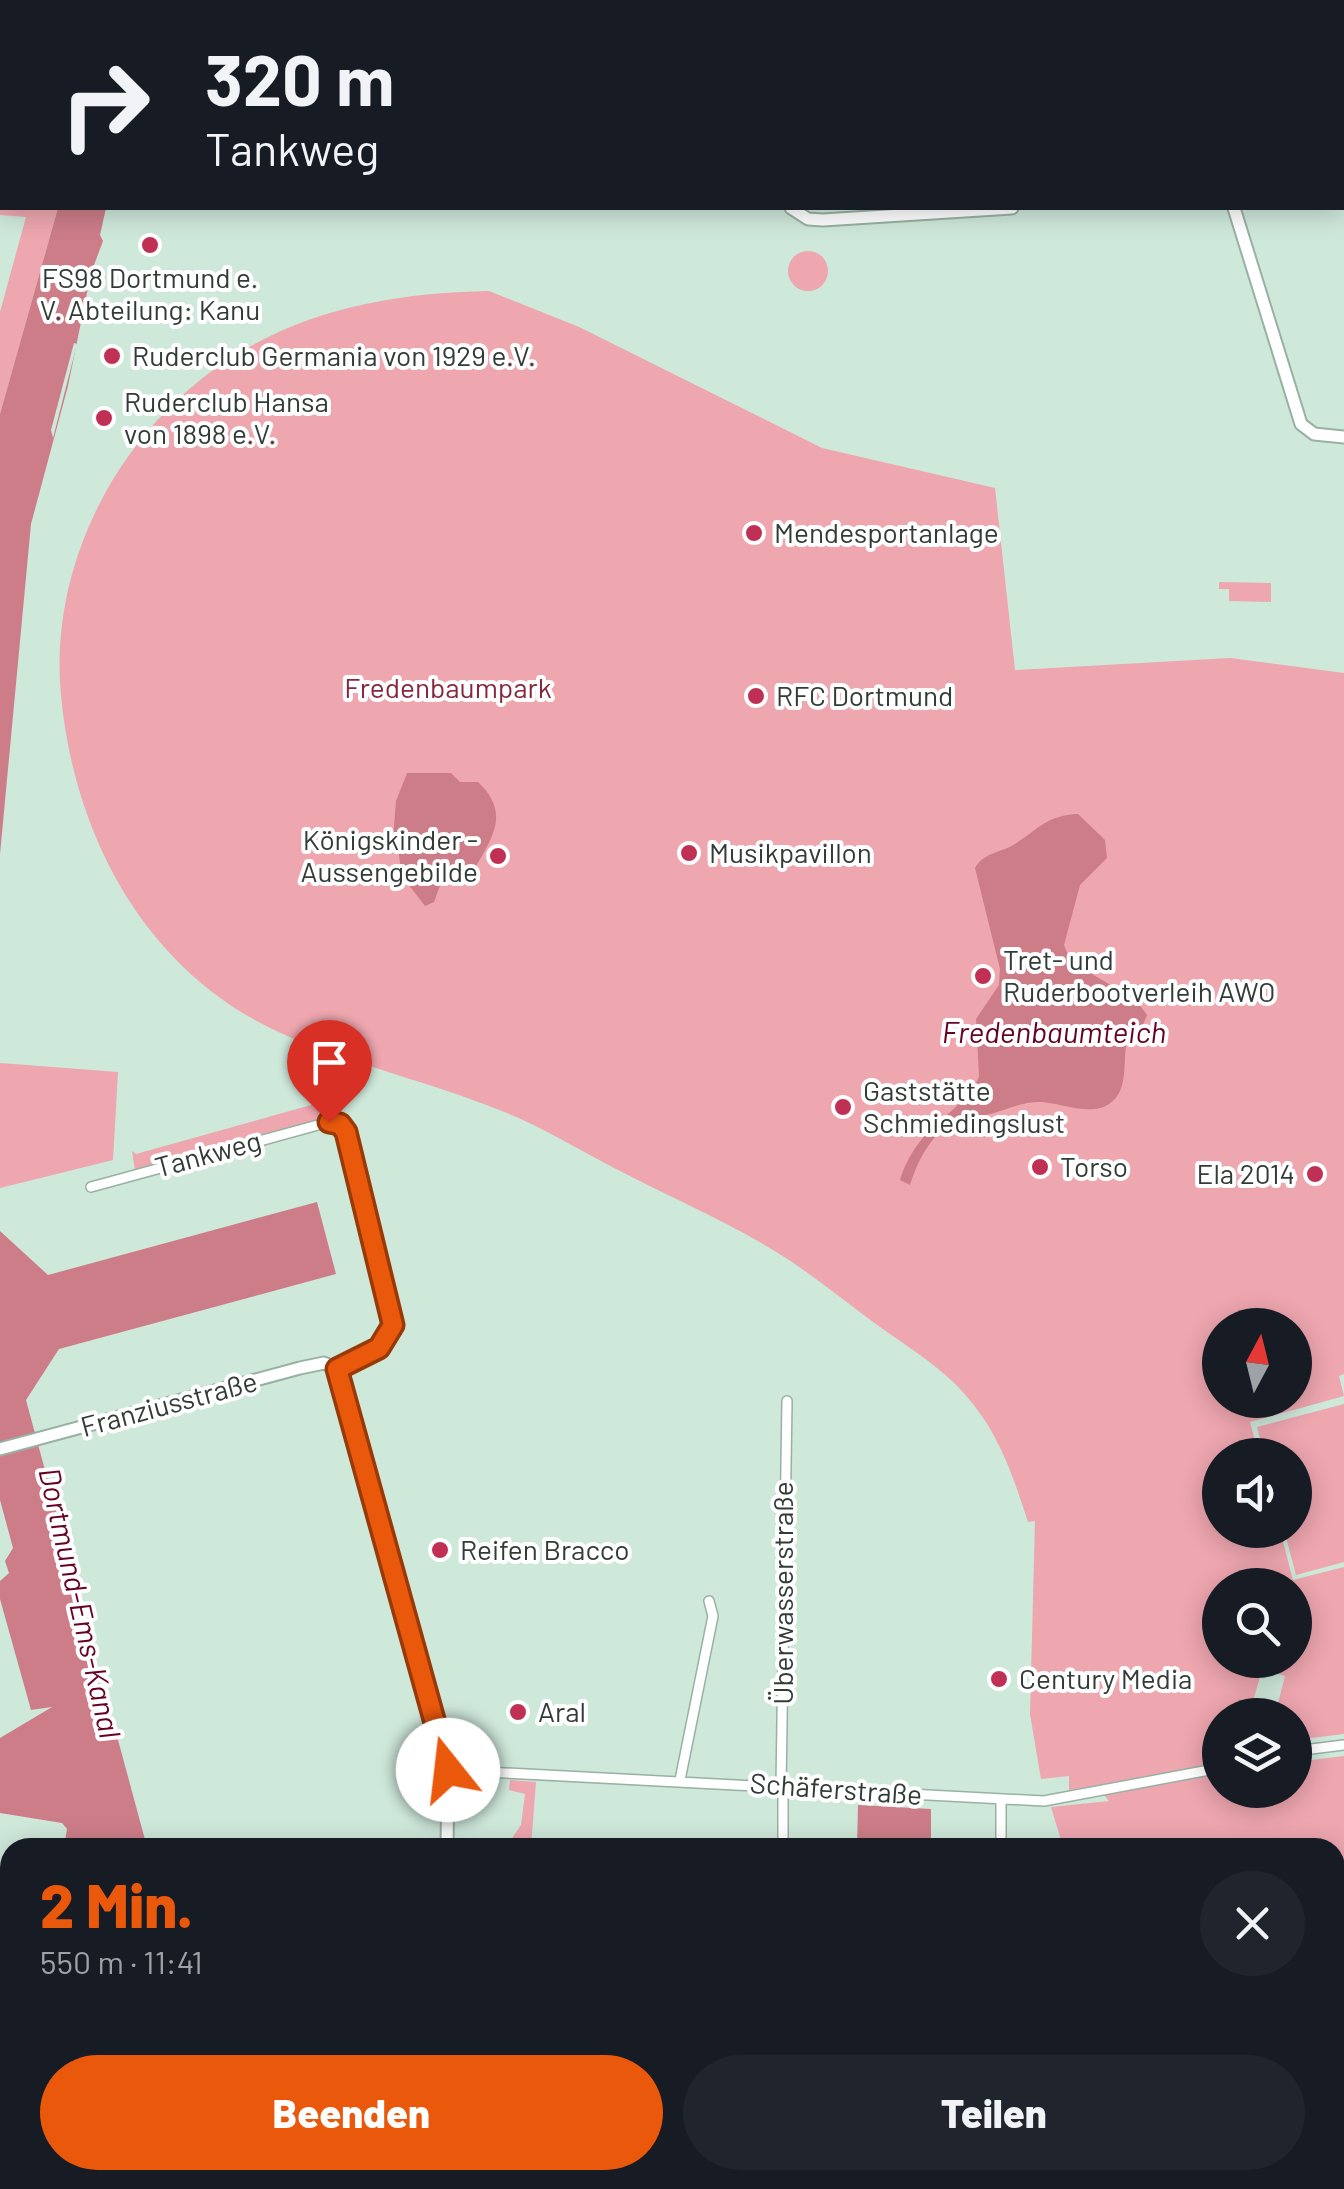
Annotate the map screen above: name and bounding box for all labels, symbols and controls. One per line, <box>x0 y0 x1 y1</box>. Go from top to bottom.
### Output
text: 320 m <box>205 36 394 120</box>
icon: right <box>40 40 170 170</box>
text: Tankweg <box>205 121 379 175</box>
marker: FS98 Dortmund e. V. Abteilung: Kanu <box>139 234 161 256</box>
place label: FS98 Dortmund e. V. Abteilung: Kanu <box>40 260 260 326</box>
place label: Ruderclub Germania von 1929 e.V. <box>132 338 536 372</box>
marker: Ruderclub Germania von 1929 e.V. <box>101 345 123 367</box>
place label: Ruderclub Hansa von 1898 e.V. <box>124 384 329 450</box>
marker: Ruderclub Hansa von 1898 e.V. <box>93 407 115 429</box>
place label: Mendesportanlage <box>774 515 999 549</box>
marker: Mendesportanlage <box>743 522 765 544</box>
park label: Fredenbaumpark <box>344 670 552 704</box>
place label: RFC Dortmund <box>776 678 953 712</box>
marker: RFC Dortmund <box>745 685 767 707</box>
place label: Königskinder - Aussengebilde <box>300 822 478 888</box>
place label: Musikpavillon <box>709 835 872 869</box>
marker: Musikpavillon <box>678 842 700 864</box>
marker: Königskinder - Aussengebilde <box>487 845 509 867</box>
place label: Tret- und Ruderbootverleih AWO <box>1003 942 1275 1008</box>
marker: Tret- und Ruderbootverleih AWO <box>972 965 994 987</box>
water label: Fredenbaumteich <box>942 1013 1166 1049</box>
pin <box>287 1020 372 1123</box>
icon: arrive <box>302 1035 357 1090</box>
place label: Gaststätte Schmiedingslust <box>863 1073 1065 1139</box>
marker: Gaststätte Schmiedingslust <box>832 1096 854 1118</box>
street label: Tankweg <box>151 1123 265 1183</box>
place label: Torso <box>1060 1149 1128 1183</box>
marker: Torso <box>1029 1156 1051 1178</box>
place label: Ela 2014 <box>1196 1156 1295 1190</box>
marker: Ela 2014 <box>1304 1163 1326 1185</box>
north arrow <box>1202 1308 1312 1418</box>
map controls <box>1202 1308 1312 1808</box>
street label: Franziusstraße <box>77 1363 261 1443</box>
button: sound <box>1202 1438 1312 1548</box>
water label: Dortmund-Ems-Kanal <box>32 1464 130 1742</box>
street label: Überwasserstraße <box>765 1481 799 1705</box>
place label: Reifen Bracco <box>460 1532 630 1566</box>
marker: Reifen Bracco <box>429 1539 451 1561</box>
button: search <box>1202 1568 1312 1678</box>
place label: Century Media <box>1019 1661 1192 1695</box>
marker: Century Media <box>988 1668 1010 1690</box>
place label: Aral <box>538 1694 586 1728</box>
button: layers <box>1202 1698 1312 1808</box>
marker: Aral <box>507 1701 529 1723</box>
position arrow <box>396 1718 500 1822</box>
street label: Schäferstraße <box>749 1765 923 1811</box>
text: 2 Min. <box>40 1868 193 1940</box>
button: close <box>1200 1871 1305 1976</box>
text: 550 m · 11:41 <box>40 1942 203 1980</box>
button: Beenden <box>40 2055 663 2170</box>
button: Teilen <box>683 2055 1305 2170</box>

